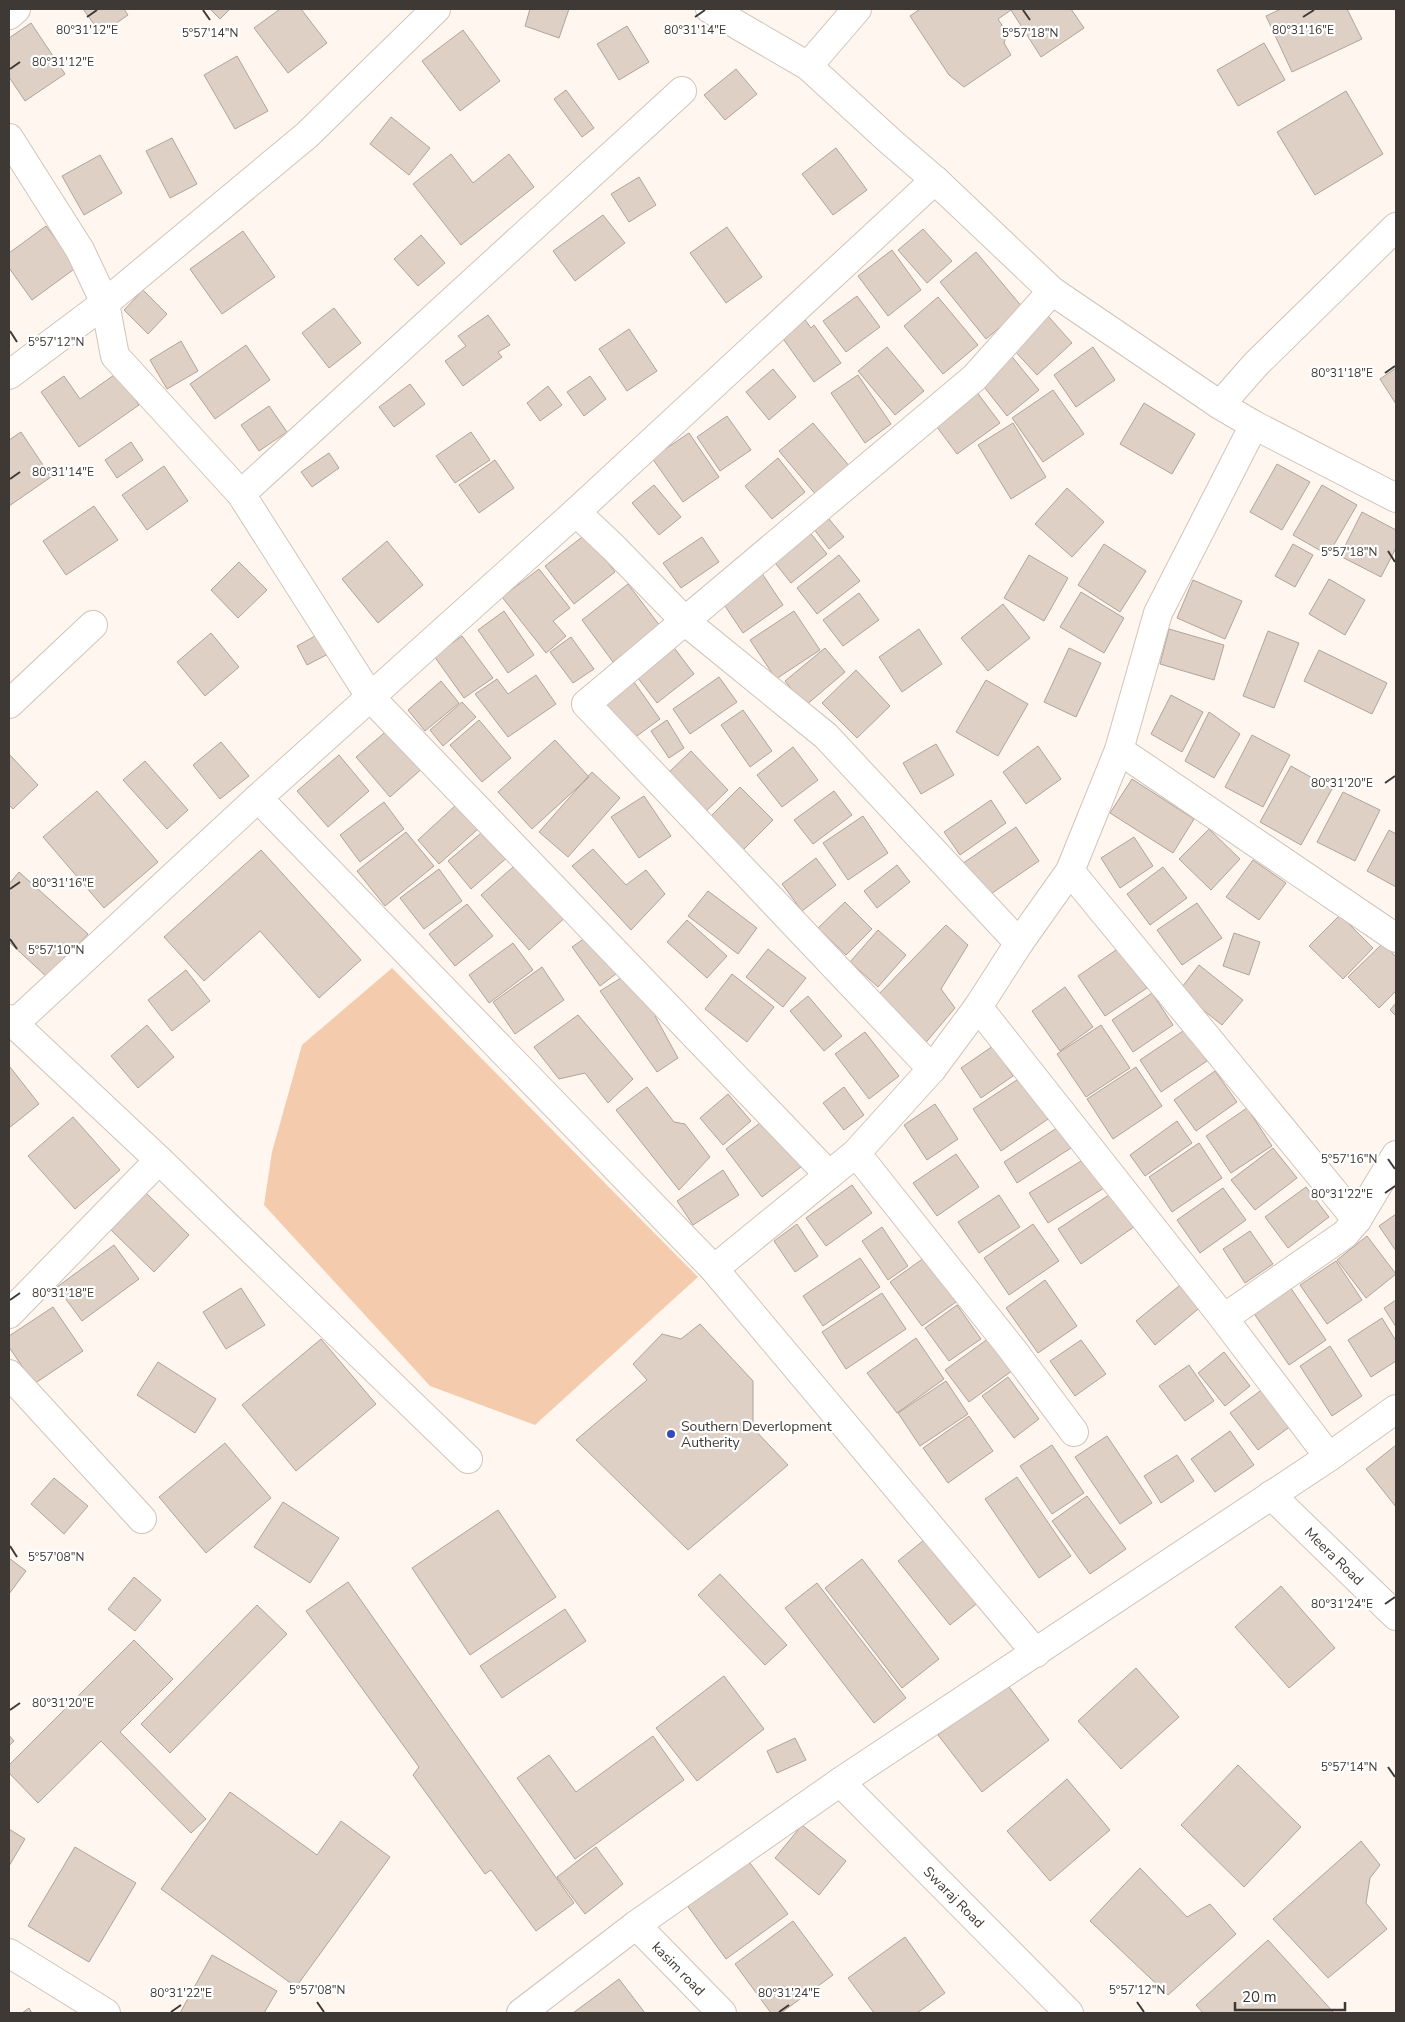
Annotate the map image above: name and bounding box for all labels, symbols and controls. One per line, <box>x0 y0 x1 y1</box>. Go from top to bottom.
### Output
text: 80°31'12"E <box>56 22 118 38</box>
text: 80°31'14"E <box>664 22 726 38</box>
text: 80°31'16"E <box>1272 22 1334 38</box>
text: 5°57'14"N <box>182 25 238 41</box>
text: 5°57'18"N <box>1002 25 1058 41</box>
text: 80°31'12"E <box>32 54 94 70</box>
text: 5°57'12"N <box>28 334 84 350</box>
text: 80°31'18"E <box>1311 365 1373 381</box>
text: 80°31'14"E <box>32 464 94 480</box>
text: 5°57'18"N <box>1321 544 1377 560</box>
text: 80°31'20"E <box>1311 775 1373 791</box>
text: 80°31'16"E <box>32 875 94 891</box>
text: 5°57'10"N <box>28 942 84 958</box>
text: 5°57'16"N <box>1321 1151 1377 1167</box>
text: 80°31'22"E <box>1311 1186 1373 1202</box>
text: 80°31'18"E <box>32 1285 94 1301</box>
place label: Southern Deverlopment Autherity <box>681 1417 832 1452</box>
marker: Southern Deverlopment Autherity <box>665 1428 677 1440</box>
street label: Meera Road <box>1300 1523 1368 1590</box>
text: 5°57'08"N <box>28 1549 84 1565</box>
text: 80°31'24"E <box>1311 1596 1373 1612</box>
text: 80°31'20"E <box>32 1695 94 1711</box>
text: 5°57'14"N <box>1321 1759 1377 1775</box>
street label: Swaraj Road <box>919 1862 988 1932</box>
street label: kasim road <box>648 1938 709 2000</box>
scale bar <box>1235 1980 1345 2012</box>
text: 5°57'08"N <box>289 1982 345 1998</box>
text: 5°57'12"N <box>1109 1982 1165 1998</box>
text: 80°31'22"E <box>150 1985 212 2001</box>
text: 80°31'24"E <box>758 1985 820 2001</box>
text: 20 m <box>1242 1987 1277 2007</box>

